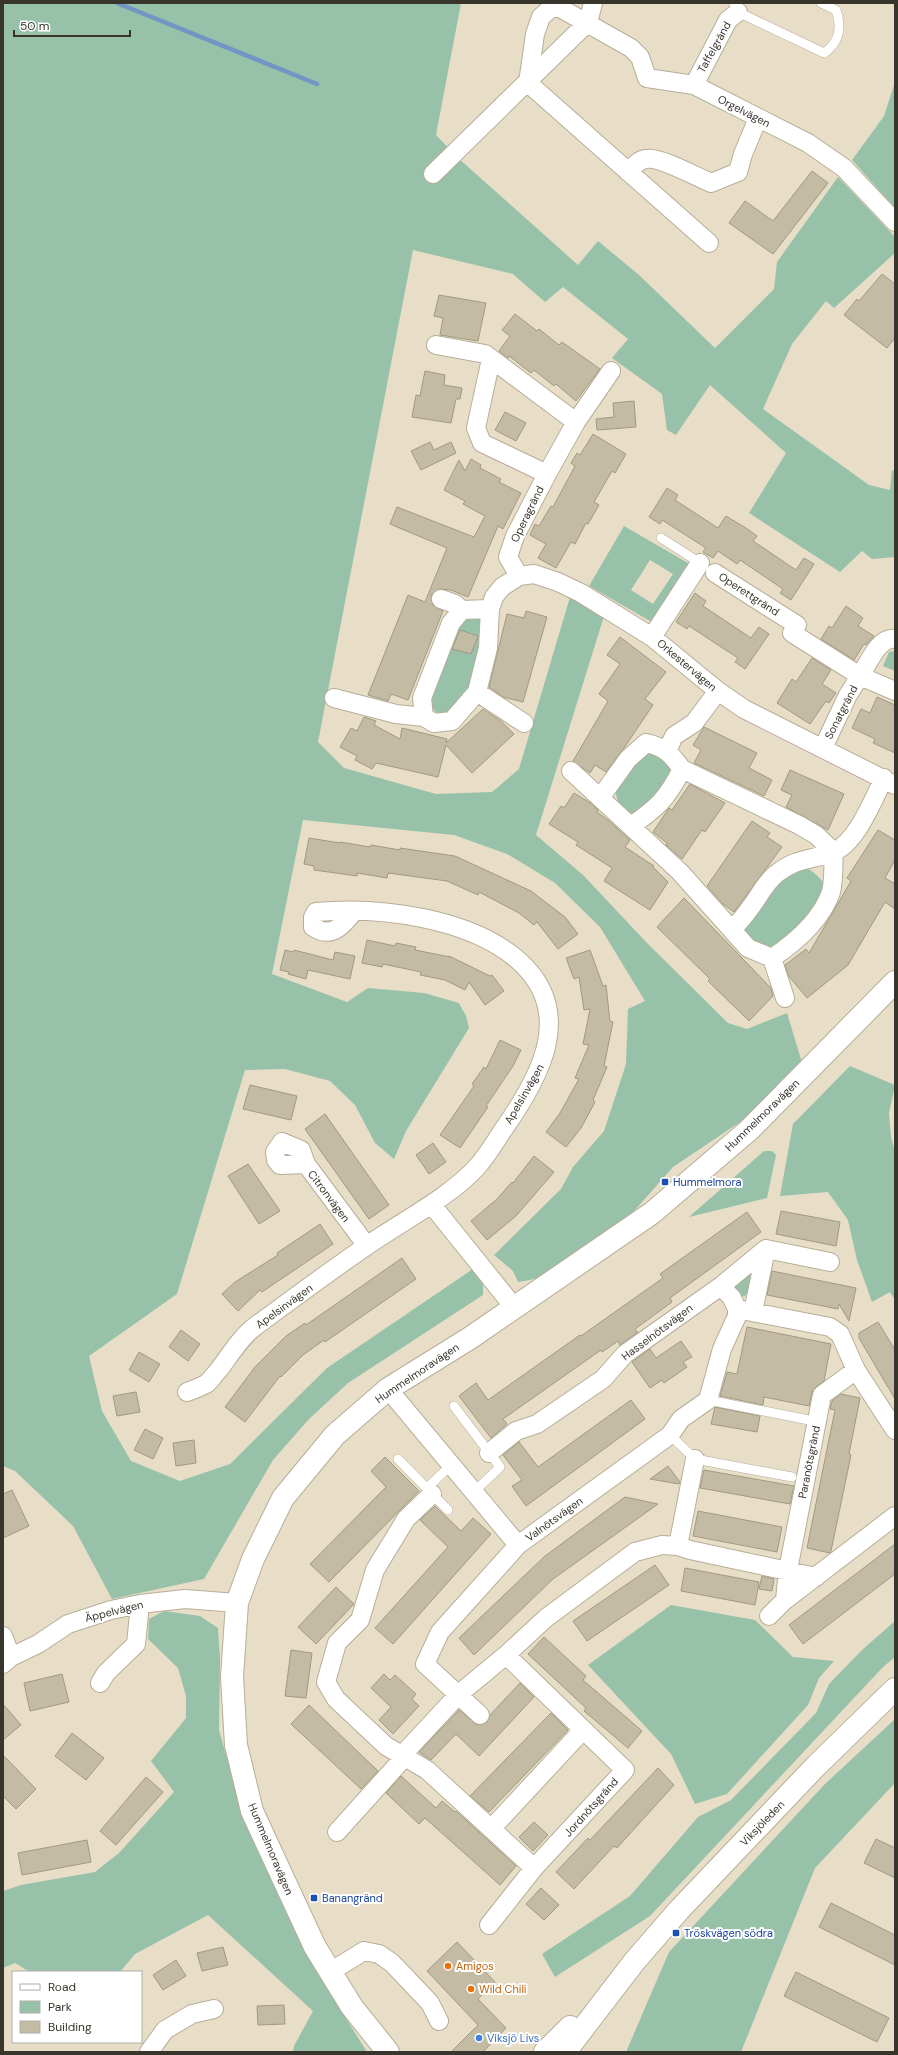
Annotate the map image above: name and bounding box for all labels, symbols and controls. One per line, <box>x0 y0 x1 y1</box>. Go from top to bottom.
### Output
scale bar <box>14 12 130 38</box>
text: 50 m <box>20 18 49 34</box>
street label: Taffelgränd <box>694 19 734 75</box>
street label: Orgelvägen <box>715 92 773 130</box>
street label: Operagränd <box>507 483 547 545</box>
street label: Operettgränd <box>716 569 782 619</box>
street label: Orkestervägen <box>654 636 720 694</box>
street label: Sonatgränd <box>821 683 861 741</box>
street label: Apelsinvägen <box>501 1061 547 1127</box>
street label: Hummelmoravägen <box>722 1076 802 1154</box>
street label: Citronvägen <box>305 1167 353 1225</box>
place label: Hummelmora <box>673 1175 741 1189</box>
marker: Hummelmora <box>660 1177 670 1187</box>
street label: Apelsinvägen <box>253 1281 315 1331</box>
street label: Hasselnötsvägen <box>619 1301 695 1363</box>
street label: Hummelmoravägen <box>372 1340 462 1406</box>
street label: Paranötsgränd <box>795 1424 823 1500</box>
street label: Valnötsvägen <box>523 1494 585 1544</box>
street label: Äppelvägen <box>83 1597 145 1625</box>
street label: Jordnötsgränd <box>561 1775 621 1839</box>
street label: Viksjöleden <box>737 1797 787 1849</box>
street label: Hummelmoravägen <box>245 1801 297 1897</box>
place label: Banangränd <box>322 1891 383 1905</box>
marker: Banangränd <box>309 1893 319 1903</box>
place label: Tröskvägen södra <box>684 1926 773 1940</box>
marker: Tröskvägen södra <box>671 1928 681 1938</box>
place label: Amigos <box>456 1959 494 1973</box>
marker: Amigos <box>443 1961 453 1971</box>
legend <box>12 1971 142 2043</box>
text: Road <box>48 1979 76 1995</box>
place label: Wild Chili <box>479 1982 527 1996</box>
marker: Wild Chili <box>466 1984 476 1994</box>
text: Park <box>48 1999 72 2015</box>
text: Building <box>48 2019 92 2035</box>
place label: Viksjö Livs <box>487 2031 539 2045</box>
marker: Viksjö Livs <box>474 2033 484 2043</box>

